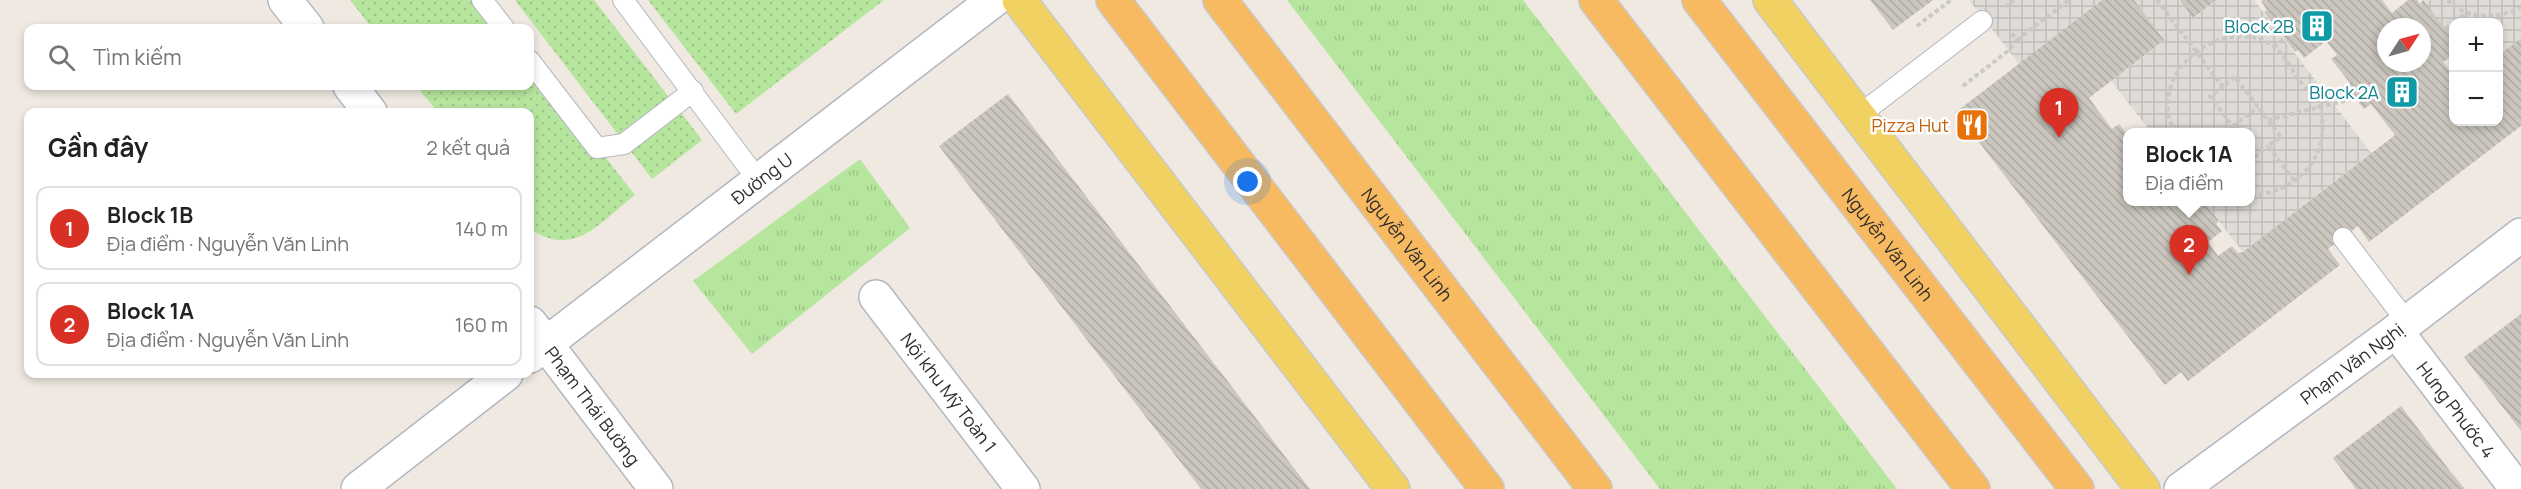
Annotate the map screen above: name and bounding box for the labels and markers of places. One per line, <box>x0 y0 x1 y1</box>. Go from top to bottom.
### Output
building icon: Block 2B <box>2299 8 2335 44</box>
place label: Block 2B <box>2224 14 2294 38</box>
building icon: Block 2A <box>2384 74 2420 110</box>
place label: Block 2A <box>2309 80 2380 104</box>
pin: 1 <box>2040 88 2078 138</box>
restaurant icon: Pizza Hut <box>1954 107 1990 143</box>
place label: Pizza Hut <box>1872 113 1949 137</box>
pin: 2 <box>2170 226 2208 275</box>

